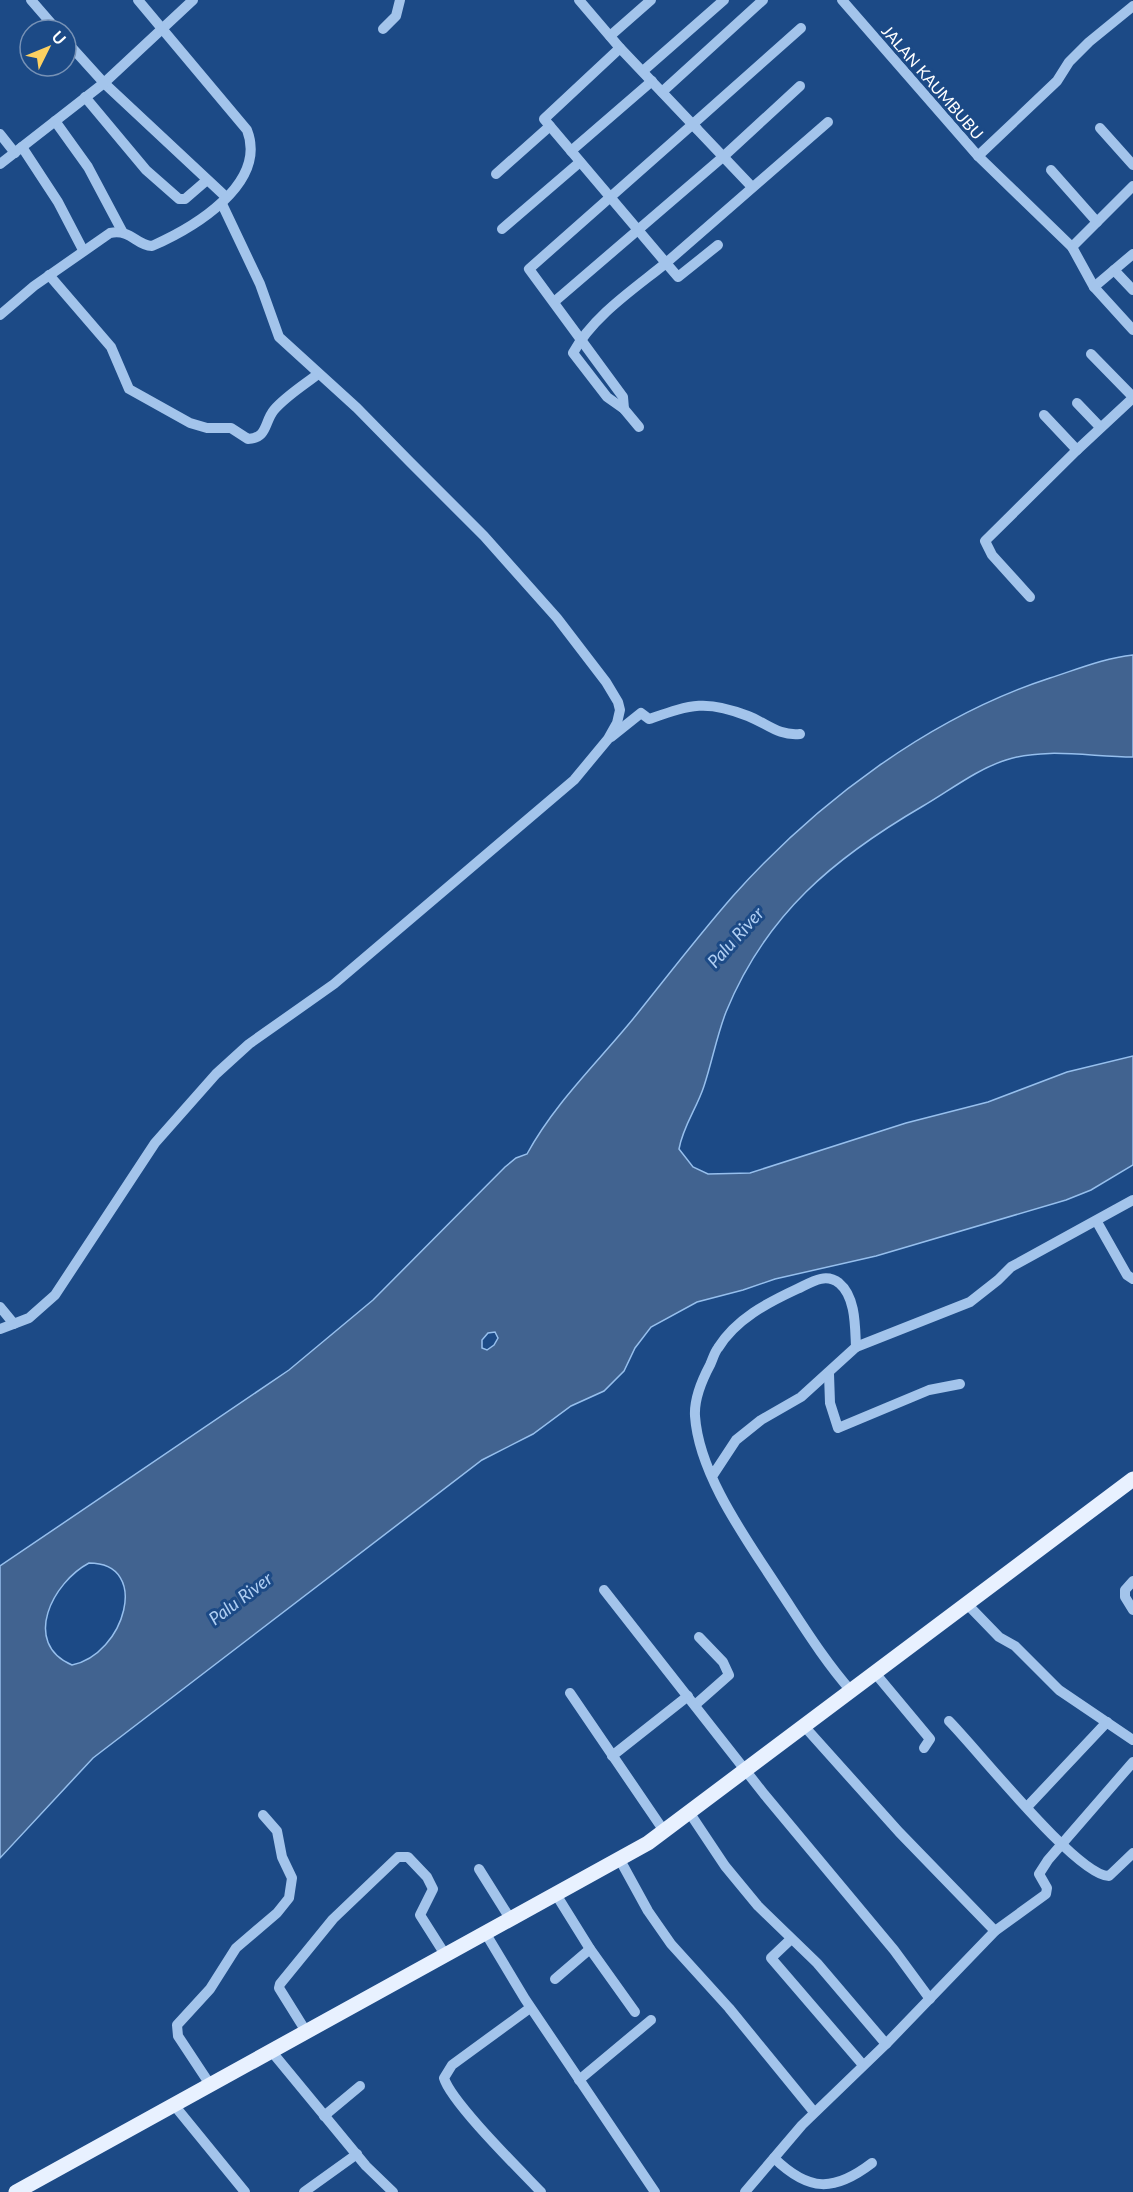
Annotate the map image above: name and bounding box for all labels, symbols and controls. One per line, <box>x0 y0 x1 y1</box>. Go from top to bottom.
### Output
north arrow <box>18 18 78 78</box>
street label: JALAN KAUMBUBU <box>878 21 988 143</box>
text: U <box>48 27 70 48</box>
water label: Palu River <box>702 901 769 972</box>
water label: Palu River <box>204 1566 277 1629</box>

